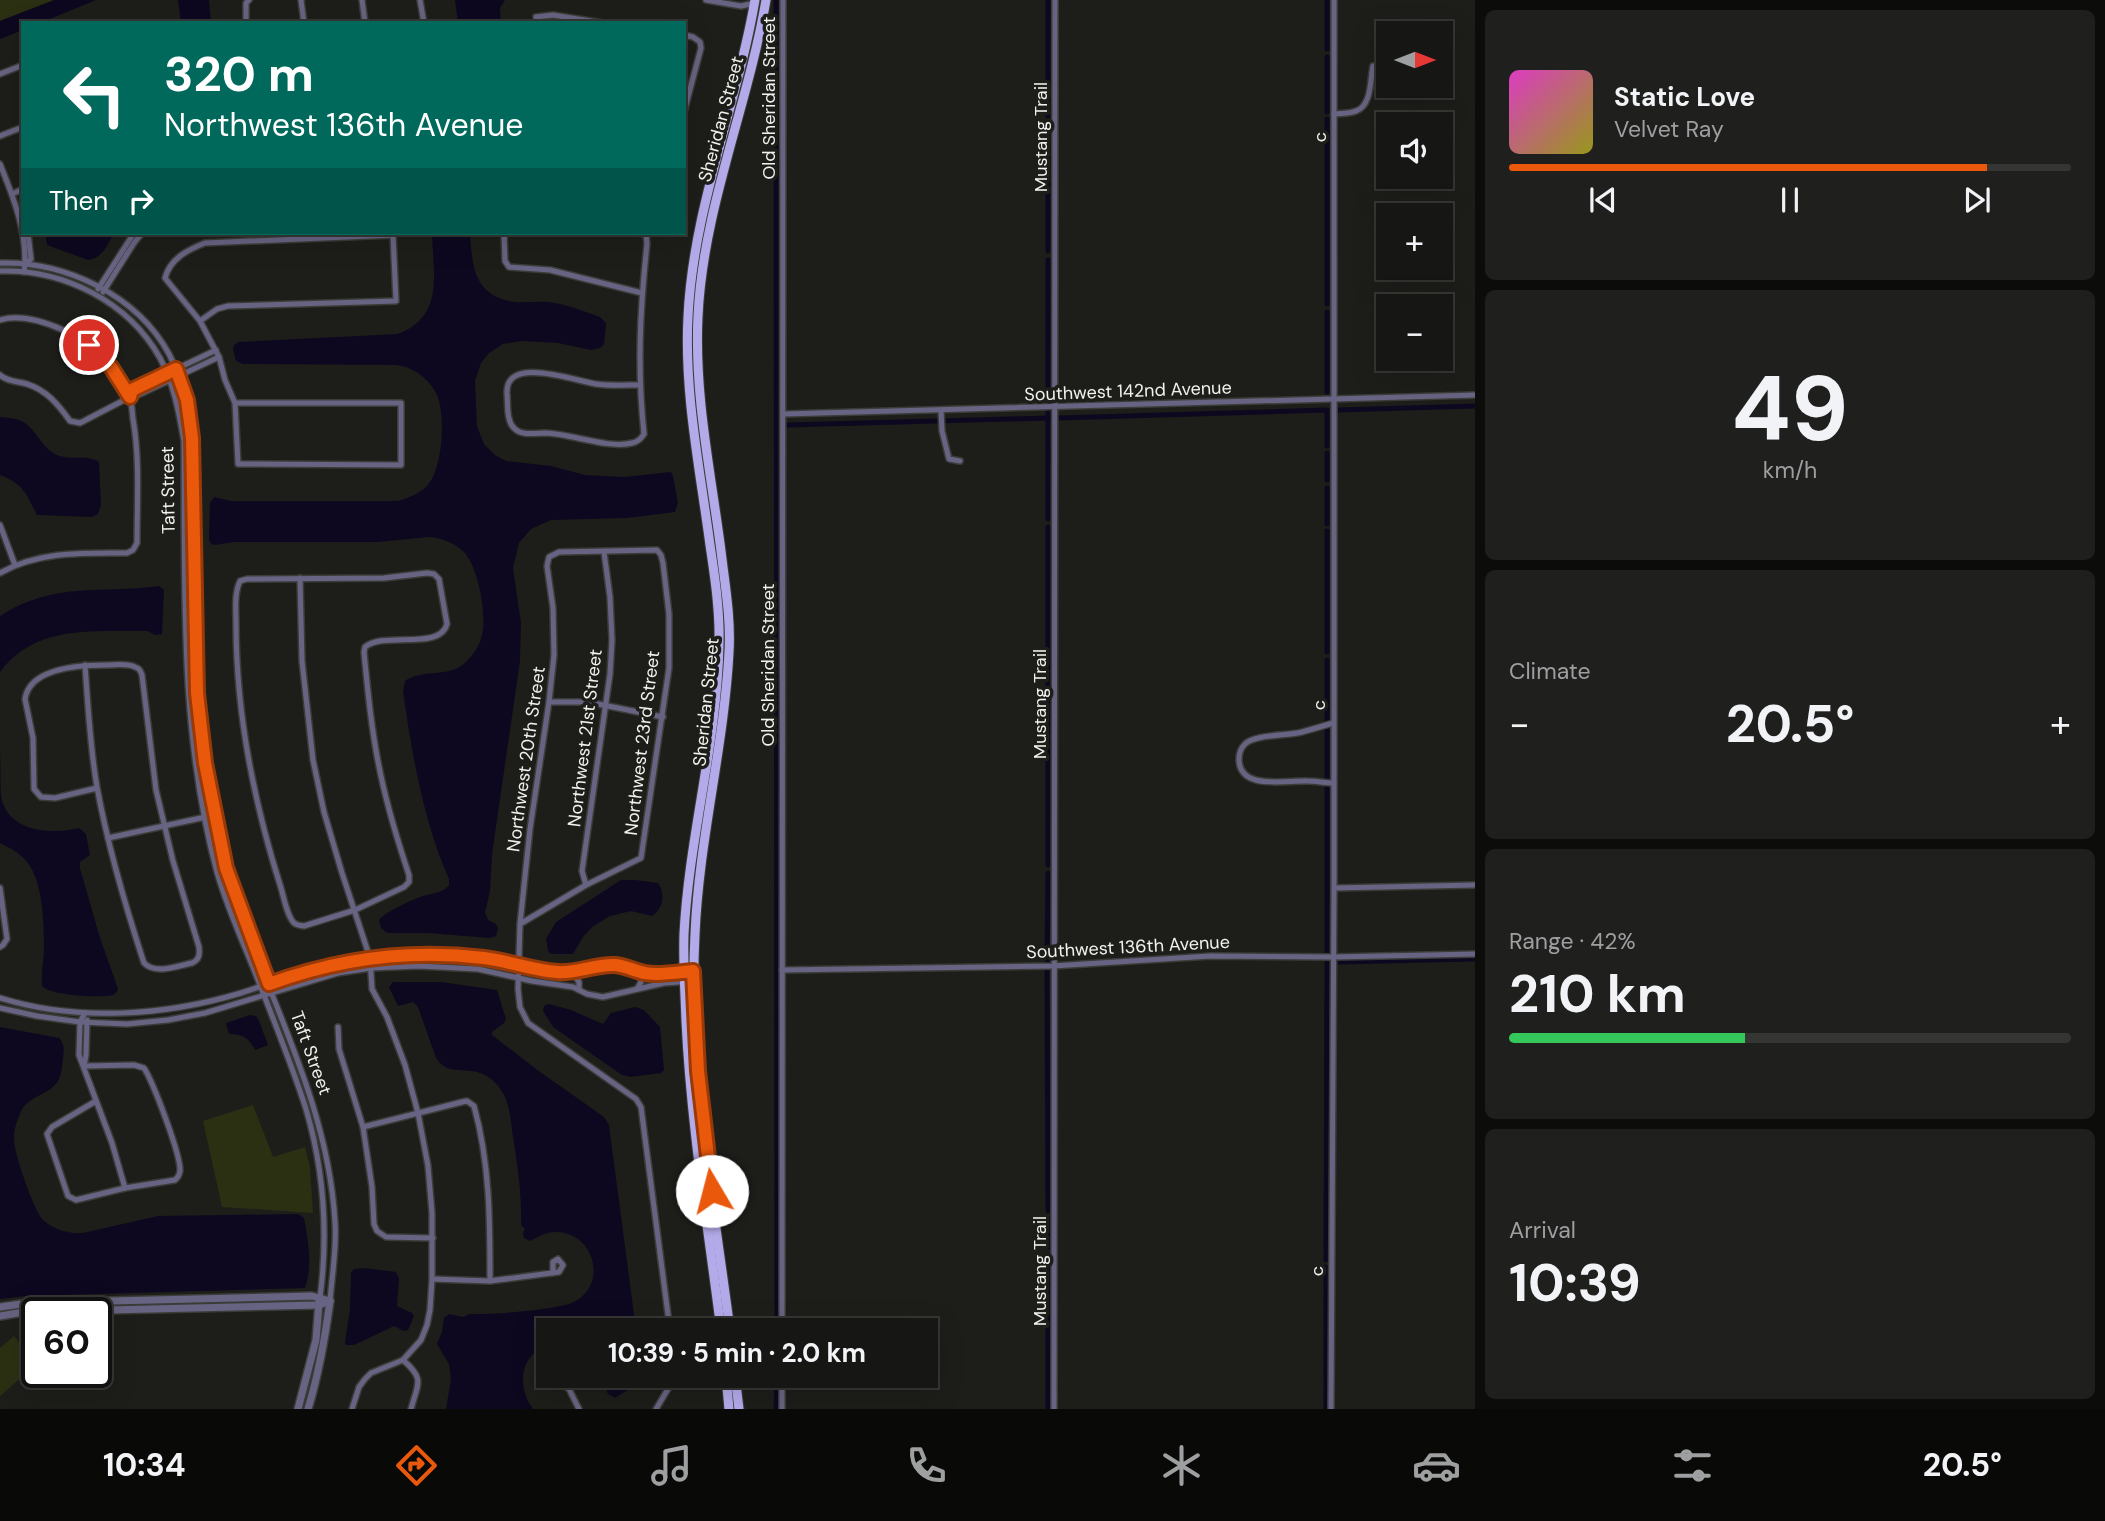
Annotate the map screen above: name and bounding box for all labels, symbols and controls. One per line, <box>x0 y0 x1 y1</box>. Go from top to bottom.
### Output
street label: Old Sheridan Street <box>757 16 781 180</box>
north arrow <box>1376 21 1452 98</box>
map controls <box>1376 21 1453 371</box>
text: 320 m <box>164 42 314 106</box>
icon: left <box>49 49 140 140</box>
street label: Sheridan Street <box>693 53 749 185</box>
text: Static Love <box>1614 80 1755 114</box>
street label: Mustang Trail <box>1029 82 1053 192</box>
text: Northwest 136th Avenue <box>164 104 523 146</box>
button: sound <box>1376 112 1453 189</box>
text: Velvet Ray <box>1614 114 1724 144</box>
street label: c <box>1308 132 1332 142</box>
icon: previous <box>1584 181 1622 219</box>
icon: pause <box>1771 181 1809 219</box>
icon: next <box>1958 181 1996 219</box>
icon: right <box>122 182 160 220</box>
text: Then <box>49 184 108 218</box>
button: + <box>1376 203 1453 280</box>
button: − <box>1376 294 1453 371</box>
pin <box>59 315 119 375</box>
icon: arrive <box>70 326 108 364</box>
text: 49 <box>1732 350 1848 468</box>
street label: Southwest 142nd Avenue <box>1024 375 1232 407</box>
street label: Taft Street <box>155 446 181 534</box>
text: km/h <box>1763 455 1817 485</box>
street label: Old Sheridan Street <box>756 583 780 747</box>
street label: Sheridan Street <box>687 636 725 768</box>
street label: Northwest 21st Street <box>562 648 608 828</box>
street label: Northwest 23rd Street <box>619 649 665 837</box>
street label: Mustang Trail <box>1028 649 1052 759</box>
text: Climate <box>1509 656 1591 686</box>
street label: Northwest 20th Street <box>501 665 551 853</box>
text: 20.5° <box>1726 690 1854 758</box>
text: − <box>1509 699 1530 749</box>
text: + <box>2050 699 2071 749</box>
street label: c <box>1307 700 1331 710</box>
text: Range · 42% <box>1509 926 1636 956</box>
street label: Southwest 136th Avenue <box>1026 930 1230 964</box>
text: 210 km <box>1509 960 1686 1028</box>
street label: Taft Street <box>285 1008 337 1098</box>
position arrow <box>675 1154 749 1228</box>
text: Arrival <box>1509 1215 1576 1245</box>
street label: Mustang Trail <box>1028 1216 1052 1326</box>
text: 10:39 <box>1509 1249 1641 1317</box>
street label: c <box>1305 1266 1329 1276</box>
speed limit sign: 60 <box>21 1297 112 1388</box>
text: 10:39 · 5 min · 2.0 km <box>608 1336 866 1370</box>
icon: directions <box>392 1441 441 1490</box>
icon: music <box>647 1441 696 1490</box>
icon: phone <box>902 1441 951 1490</box>
icon: climate <box>1157 1441 1206 1490</box>
icon: car <box>1412 1441 1461 1490</box>
icon: filters <box>1668 1441 1717 1490</box>
text: 10:34 <box>103 1444 185 1486</box>
text: 20.5° <box>1923 1444 2002 1486</box>

